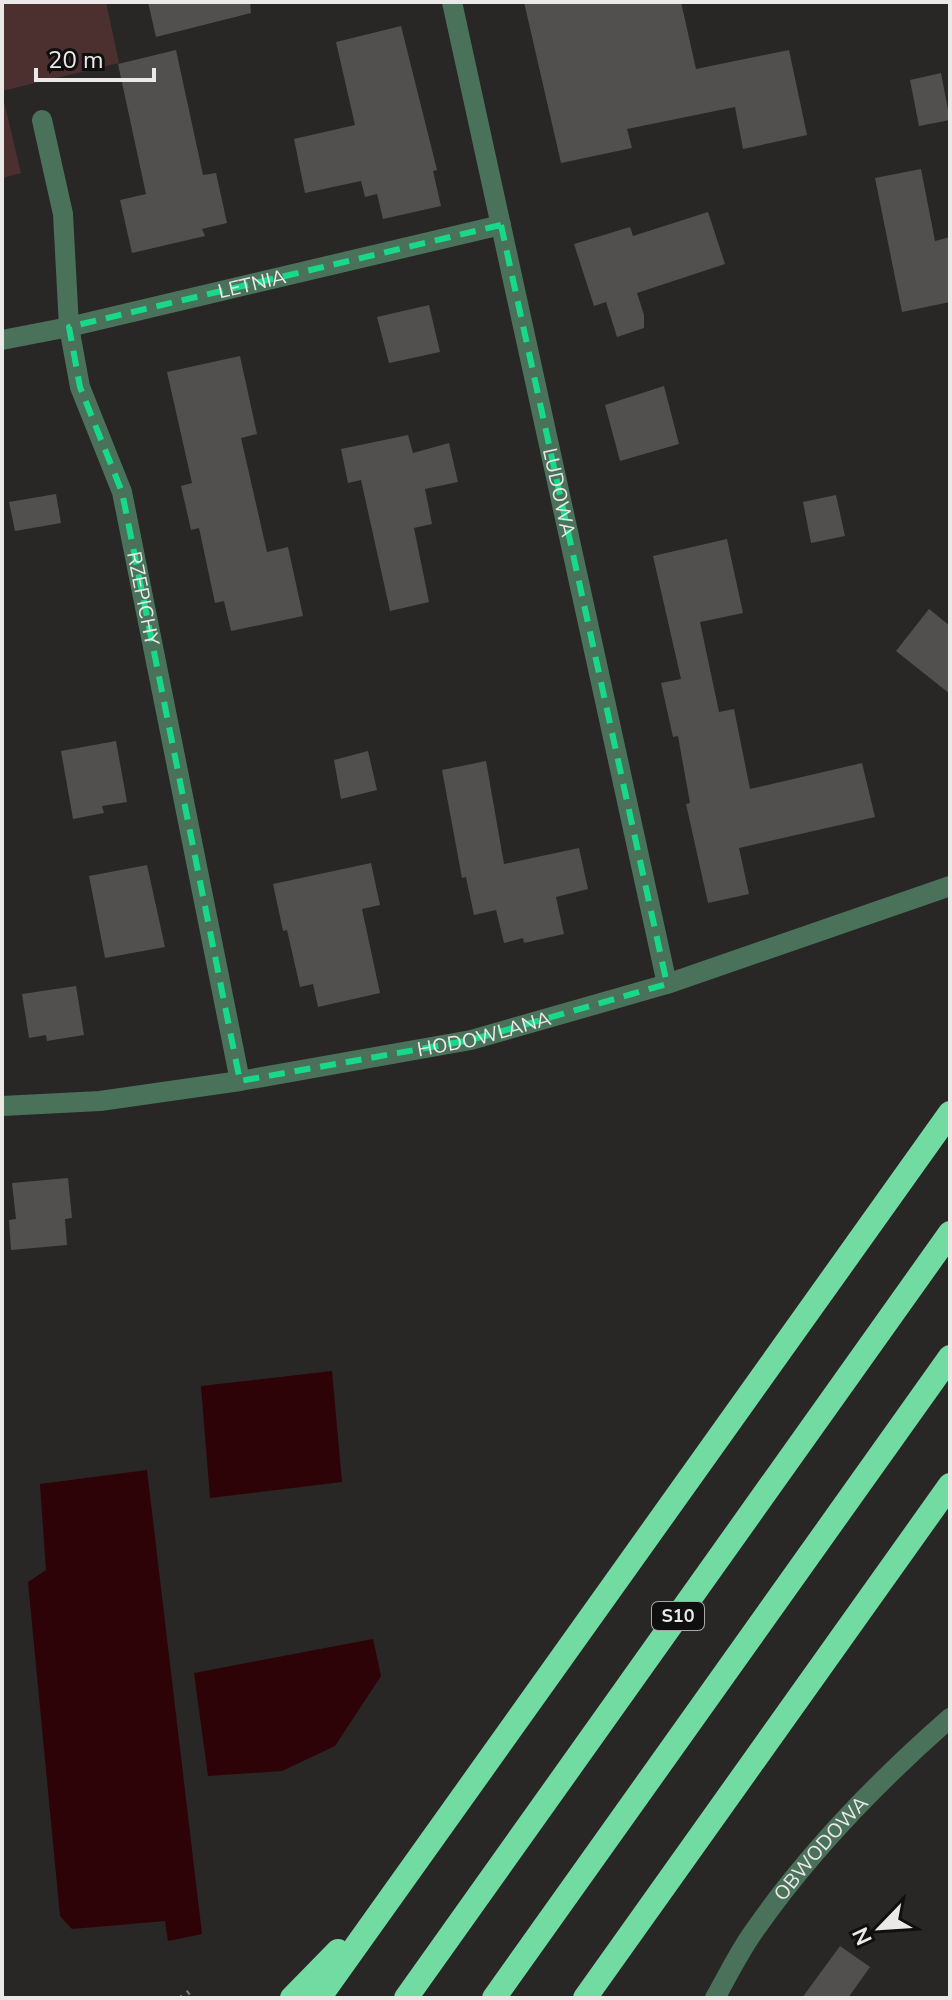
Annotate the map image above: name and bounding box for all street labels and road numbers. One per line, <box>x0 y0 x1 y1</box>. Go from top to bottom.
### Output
street label: LETNIA <box>215 263 289 305</box>
street label: LUDOWA <box>537 445 582 540</box>
street label: RZEPICHY <box>121 549 166 649</box>
street label: HODOWLANA <box>415 1004 554 1063</box>
road number: S10 <box>652 1602 704 1630</box>
street label: OBWODOWA <box>767 1789 874 1906</box>

